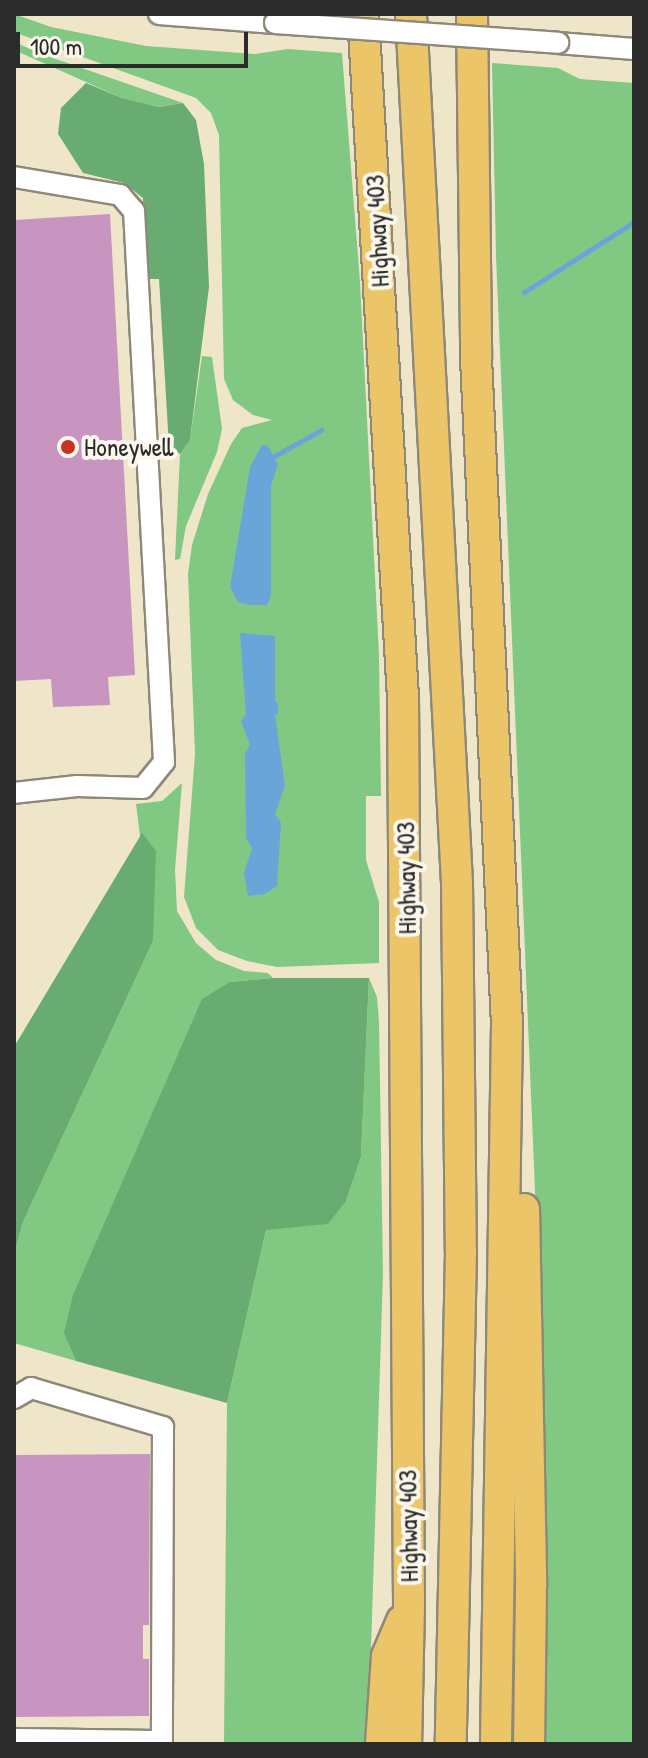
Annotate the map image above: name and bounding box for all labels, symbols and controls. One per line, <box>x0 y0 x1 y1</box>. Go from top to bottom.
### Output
scale bar <box>20 16 252 66</box>
text: 100 m <box>30 30 82 62</box>
street label: Highway 403 <box>358 174 396 288</box>
place label: Honeywell <box>84 431 173 463</box>
marker: Honeywell <box>59 438 77 456</box>
street label: Highway 403 <box>389 821 423 935</box>
street label: Highway 403 <box>391 1469 425 1583</box>

